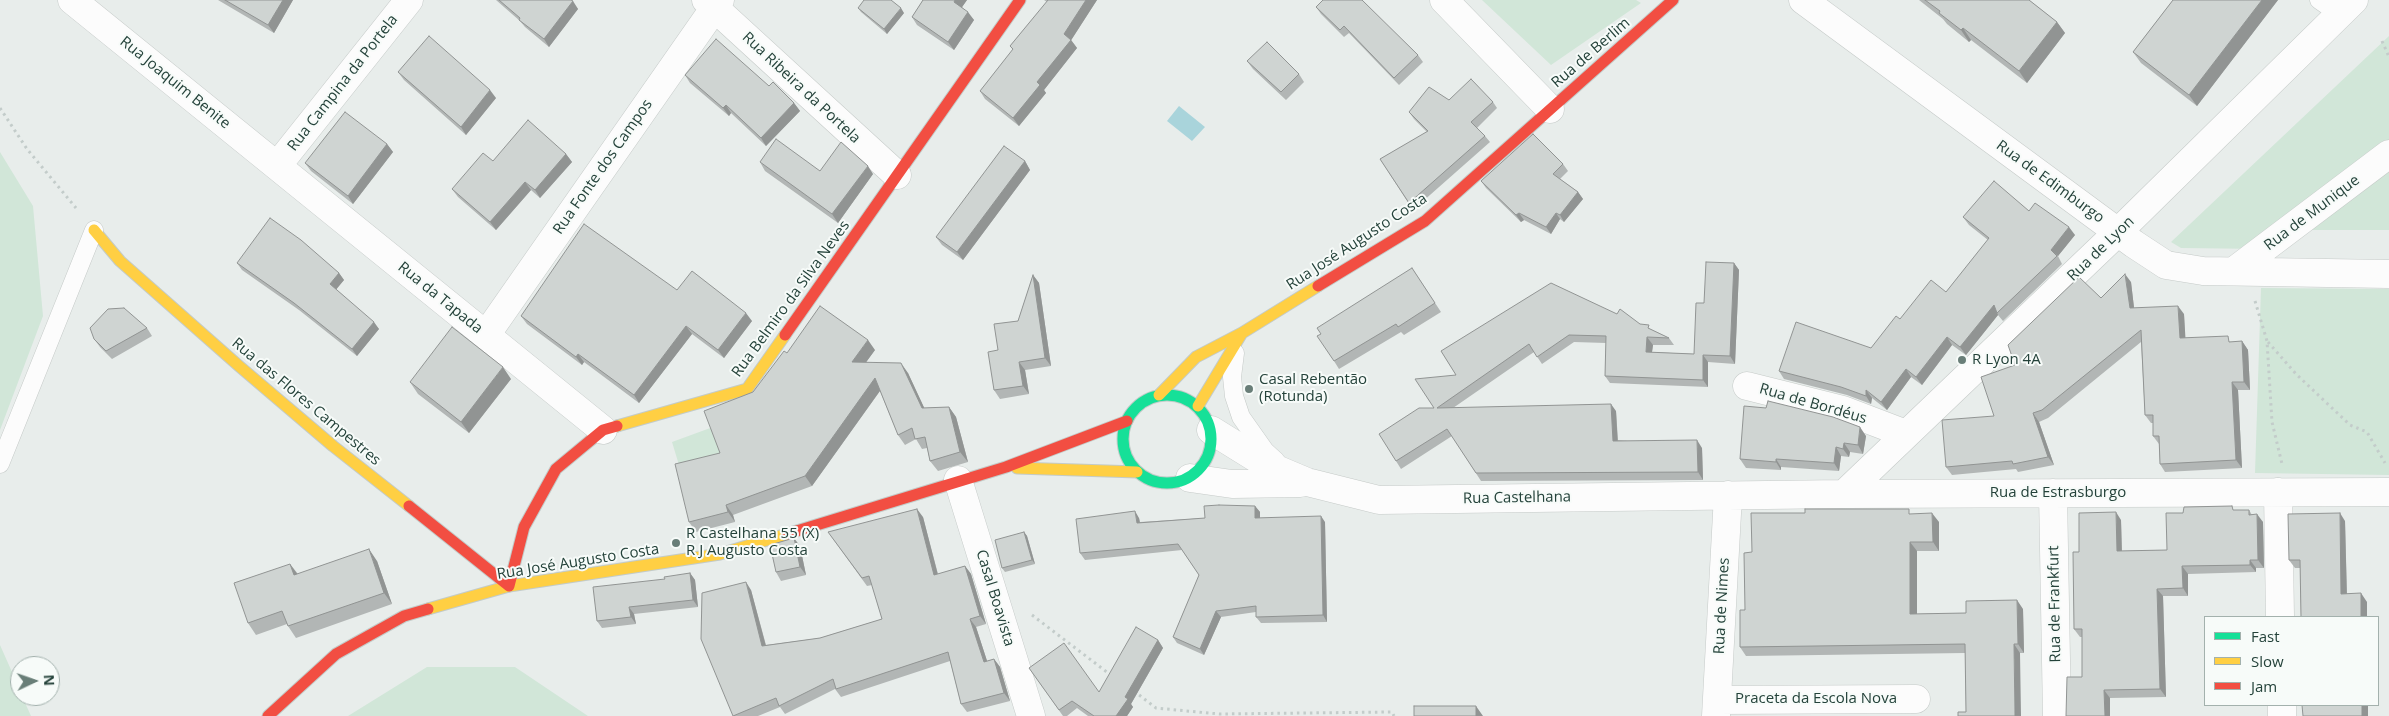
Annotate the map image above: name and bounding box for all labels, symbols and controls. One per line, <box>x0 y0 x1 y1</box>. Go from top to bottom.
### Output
street label: Rua Campina da Portela <box>284 11 402 155</box>
street label: Rua de Berlim <box>1548 14 1634 92</box>
street label: Rua Ribeira da Portela <box>738 29 864 147</box>
street label: Rua Joaquim Benite <box>116 33 234 133</box>
street label: Rua Fonte dos Campos <box>550 96 656 238</box>
street label: Rua de Edimburgo <box>1993 137 2107 227</box>
street label: Rua de Munique <box>2261 171 2363 255</box>
street label: Rua José Augusto Costa <box>1283 190 1431 294</box>
street label: Rua de Lyon <box>2064 213 2138 285</box>
street label: Rua Belmiro da Silva Neves <box>728 217 854 381</box>
street label: Rua da Tapada <box>394 258 486 338</box>
street label: Rua das Flores Campestres <box>228 334 384 470</box>
place label: R Lyon 4A <box>1972 351 2041 369</box>
marker: R Lyon 4A <box>1956 354 1968 366</box>
place label: Casal Rebentão (Rotunda) <box>1259 371 1367 406</box>
street label: Rua de Bordéus <box>1757 380 1869 428</box>
marker: Casal Rebentão (Rotunda) <box>1243 383 1255 395</box>
street label: Rua de Estrasburgo <box>1990 484 2126 502</box>
street label: Rua Castelhana <box>1463 488 1571 508</box>
place label: R Castelhana 55 (X) R J Augusto Costa <box>686 525 819 560</box>
marker: R Castelhana 55 (X) R J Augusto Costa <box>670 537 682 549</box>
street label: Rua José Augusto Costa <box>496 540 660 584</box>
street label: Rua de Frankfurt <box>2045 545 2065 663</box>
street label: Casal Boavista <box>972 548 1018 648</box>
street label: Rua de Nimes <box>1710 557 1734 655</box>
legend <box>2204 616 2379 706</box>
text: Fast <box>2251 626 2280 646</box>
text: Slow <box>2251 651 2284 671</box>
north arrow <box>10 656 60 706</box>
text: N <box>40 674 59 686</box>
text: Jam <box>2251 676 2277 696</box>
street label: Praceta da Escola Nova <box>1735 690 1897 708</box>

